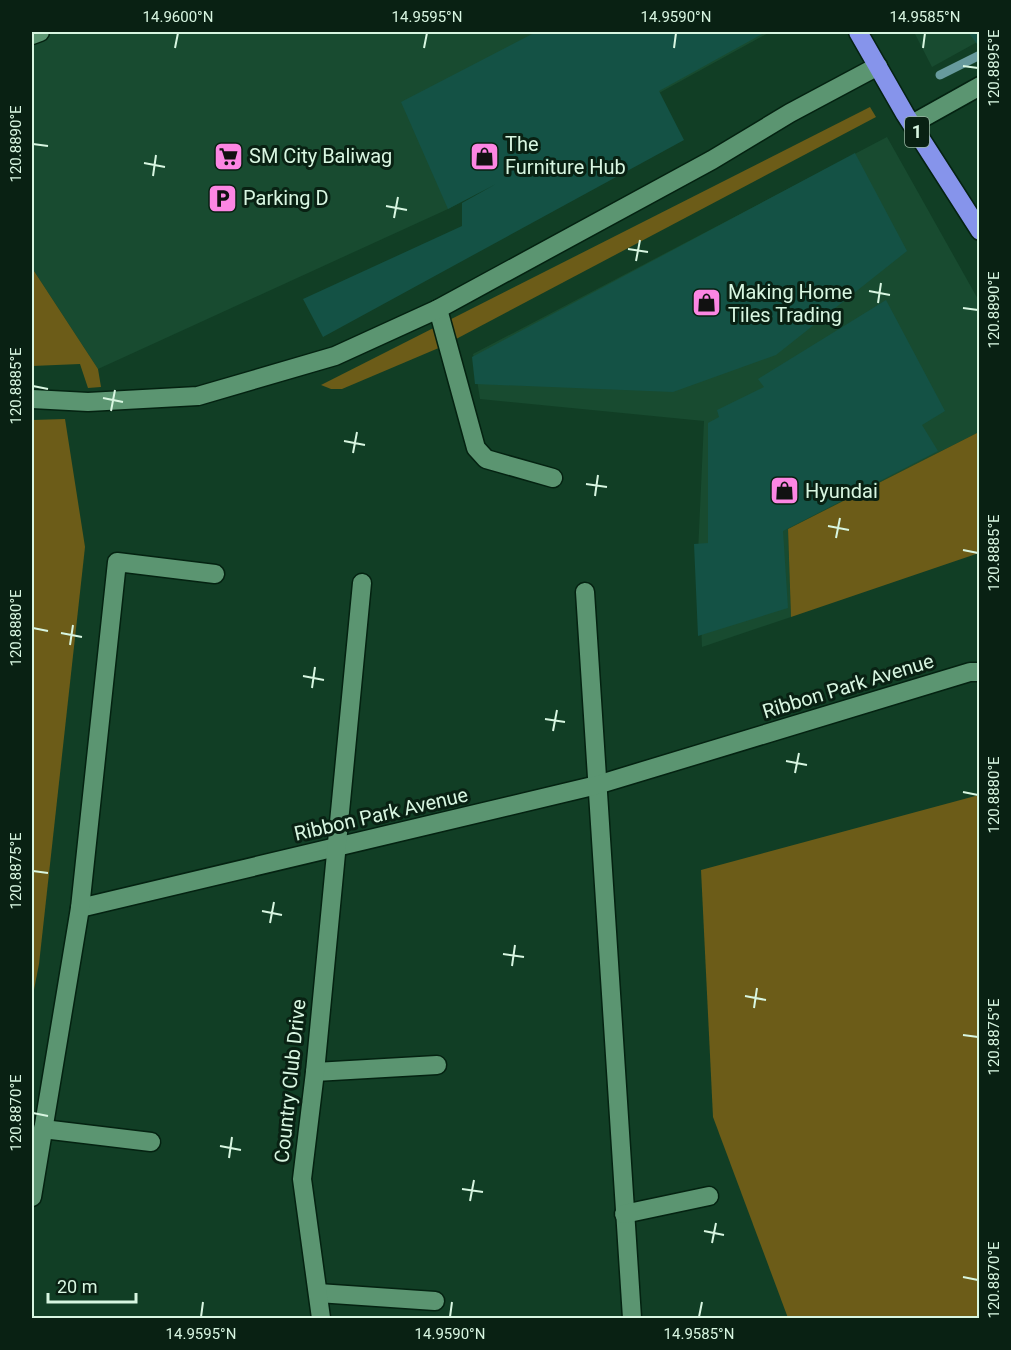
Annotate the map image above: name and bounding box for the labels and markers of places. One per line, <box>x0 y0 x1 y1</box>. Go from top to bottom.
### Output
place label: The Furniture Hub <box>505 132 626 179</box>
supermarket icon: SM City Baliwag <box>212 140 244 172</box>
shop icon: The Furniture Hub <box>468 140 500 172</box>
place label: SM City Baliwag <box>249 144 392 168</box>
parking icon: Parking D <box>206 182 238 214</box>
place label: Parking D <box>243 186 329 210</box>
place label: Making Home Tiles Trading <box>728 280 852 327</box>
shop icon: Making Home Tiles Trading <box>691 287 723 319</box>
shop icon: Hyundai <box>768 475 800 507</box>
place label: Hyundai <box>805 479 878 503</box>

